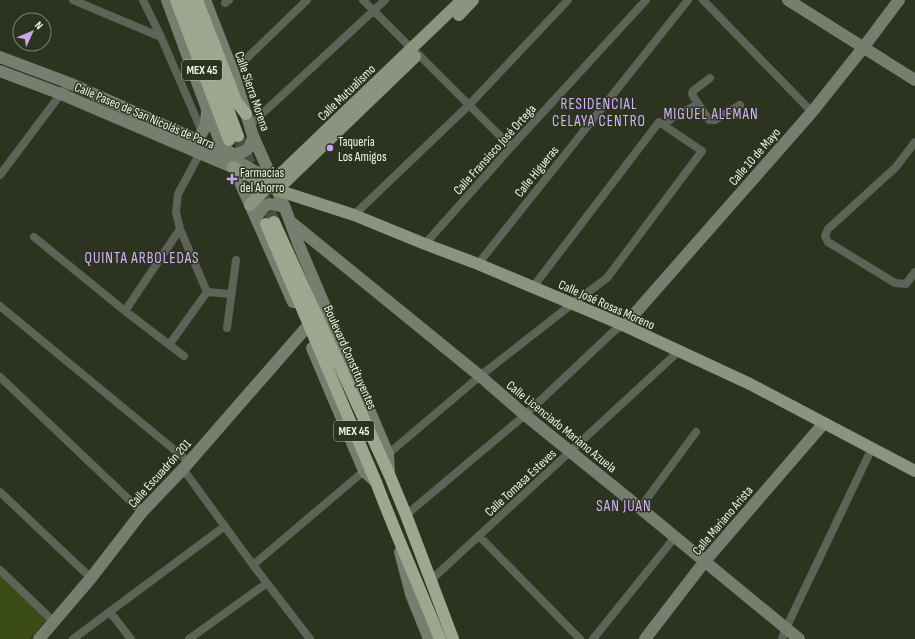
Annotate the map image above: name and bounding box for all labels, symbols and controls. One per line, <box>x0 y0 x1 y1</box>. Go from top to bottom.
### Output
north arrow <box>12 12 52 52</box>
text: N <box>32 19 46 32</box>
street label: Calle Sierra Morena <box>231 49 273 133</box>
road number: MEX 45 <box>182 60 222 80</box>
street label: Calle Mutualismo <box>314 61 379 124</box>
street label: Calle Paseo de San Nicolás de Parra <box>72 79 217 153</box>
district label: RESIDENCIAL CELAYA CENTRO <box>552 95 646 131</box>
street label: Calle Fransisco José Ortega <box>450 101 540 198</box>
district label: MIGUEL ALEMAN <box>663 105 759 124</box>
street label: Calle 10 de Mayo <box>725 125 784 189</box>
place label: Taquería Los Amigos <box>338 134 387 165</box>
marker: Taquería Los Amigos <box>325 143 335 153</box>
street label: Calle Higueras <box>511 143 562 200</box>
place label: Farmacias del Ahorro <box>240 165 284 196</box>
marker: Farmacias del Ahorro <box>227 174 237 184</box>
district label: QUINTA ARBOLEDAS <box>85 249 199 268</box>
street label: Calle José Rosas Moreno <box>556 277 657 333</box>
street label: Boulevard Constituyentes <box>320 303 380 412</box>
street label: Calle Licenciado Mariano Azuela <box>503 377 620 476</box>
road number: MEX 45 <box>334 421 374 441</box>
street label: Calle Escuadrón 201 <box>125 436 195 511</box>
street label: Calle Tomasa Esteves <box>482 445 560 520</box>
street label: Calle Mariano Arista <box>689 483 756 559</box>
district label: SAN JUAN <box>596 497 652 516</box>

